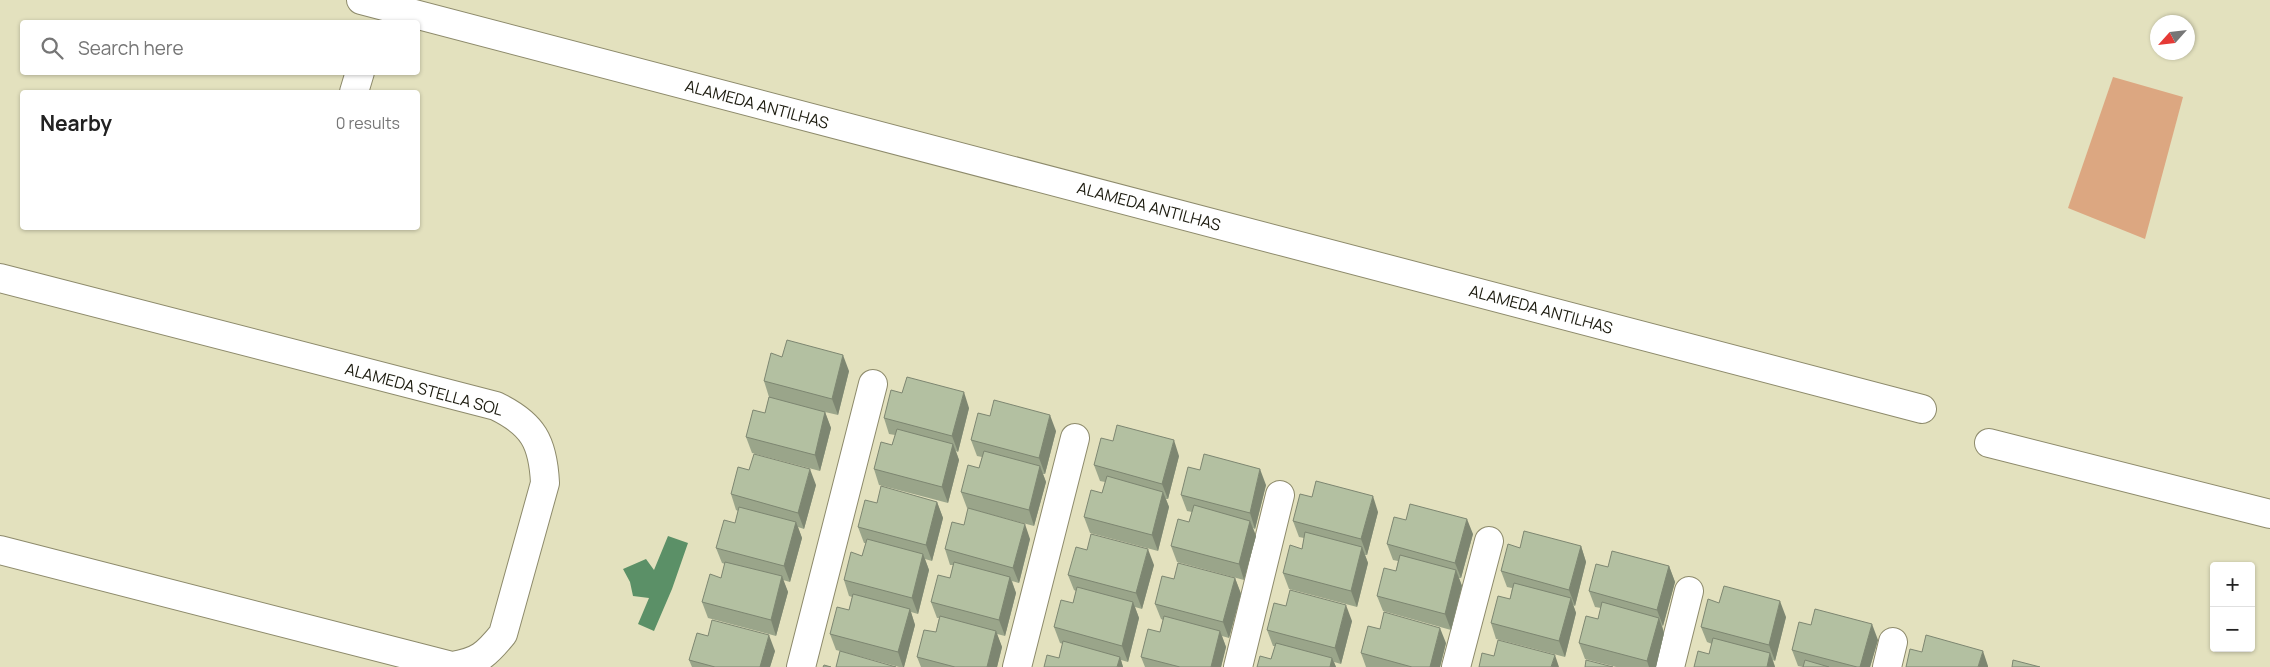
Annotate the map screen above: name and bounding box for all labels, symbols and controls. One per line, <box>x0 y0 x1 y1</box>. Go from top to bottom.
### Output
north arrow <box>2150 15 2195 60</box>
search box <box>20 20 420 75</box>
icon: search <box>38 34 66 62</box>
text: Search here <box>78 35 184 61</box>
street label: ALAMEDA ANTILHAS <box>683 74 831 134</box>
text: Nearby <box>40 109 112 137</box>
text: 0 results <box>336 112 400 134</box>
street label: ALAMEDA ANTILHAS <box>1075 176 1223 236</box>
street label: ALAMEDA ANTILHAS <box>1467 279 1615 339</box>
street label: ALAMEDA STELLA SOL <box>343 357 505 421</box>
map controls <box>2210 562 2255 652</box>
button: + <box>2210 562 2255 607</box>
button: − <box>2210 607 2255 652</box>

